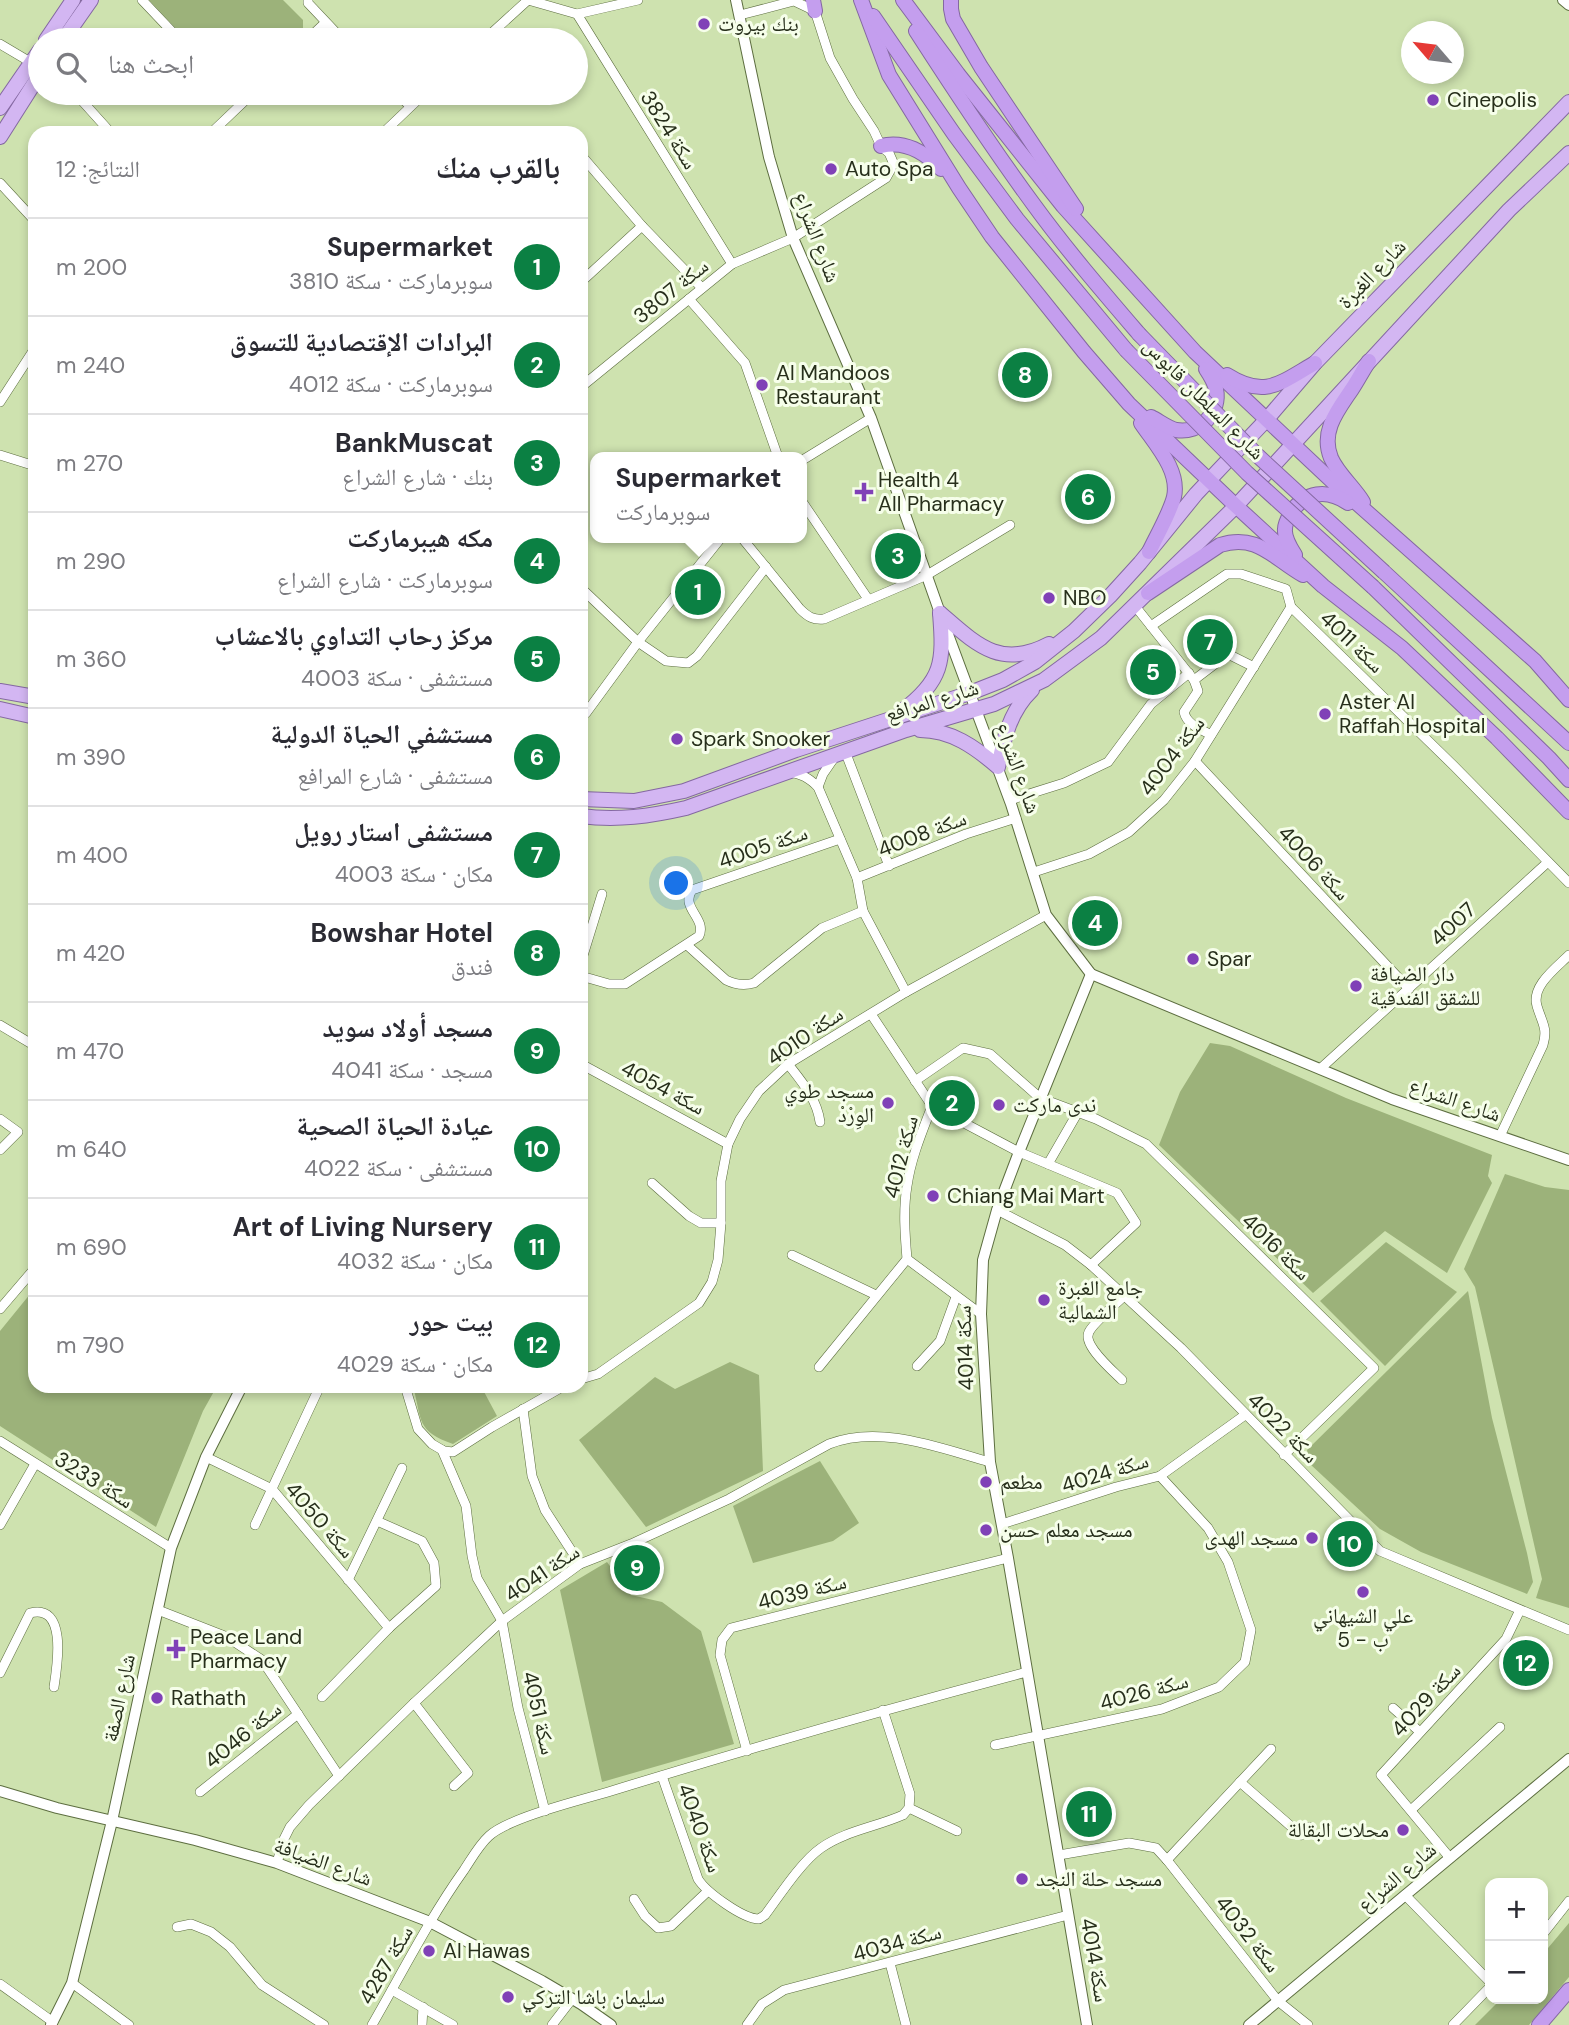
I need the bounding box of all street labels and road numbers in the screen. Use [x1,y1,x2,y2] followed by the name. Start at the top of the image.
[634,85,704,175] street label: سكة 3824
[787,188,847,286] street label: شارع الشراع
[1332,233,1412,315] street label: شارع الغبرة
[628,252,714,330] street label: سكة 3807
[1137,332,1271,466] street label: شارع السلطان قابوس
[1314,605,1390,679] street label: سكة 4011
[882,674,982,728] street label: شارع المرافع
[1133,711,1211,801] street label: سكة 4004
[989,719,1047,817] street label: شارع الشراع
[874,804,970,864] street label: سكة 4008
[715,819,811,875] street label: سكة 4005
[1272,819,1356,907] street label: سكة 4006
[1424,896,1482,952] street label: 4007
[761,1000,849,1072] street label: سكة 4010
[616,1054,710,1122] street label: سكة 4054
[1406,1071,1504,1129] street label: شارع الشراع
[877,1113,925,1201] street label: سكة 4012
[1236,1207,1316,1287] street label: سكة 4016
[950,1305,980,1391] street label: سكة 4014
[1241,1386,1325,1470] street label: سكة 4022
[49,1445,139,1515] street label: سكة 3233
[1058,1446,1152,1500] street label: سكة 4024
[279,1476,361,1564] street label: سكة 4050
[499,1538,585,1608] street label: سكة 4041
[755,1567,849,1617] street label: سكة 4039
[96,1652,142,1744] street label: شارع الصفة
[1385,1657,1467,1743] street label: سكة 4029
[1097,1667,1191,1717] street label: سكة 4026
[516,1668,562,1758] street label: سكة 4051
[199,1695,287,1775] street label: سكة 4046
[671,1780,729,1876] street label: سكة 4040
[270,1831,376,1893] street label: شارع الضيافة
[1352,1836,1442,1918] street label: شارع الشراع
[1209,1890,1287,1978] street label: سكة 4032
[1074,1916,1116,2004] street label: سكة 4014
[850,1918,944,1968] street label: سكة 4034
[352,1921,420,2009] street label: سكة 4287

